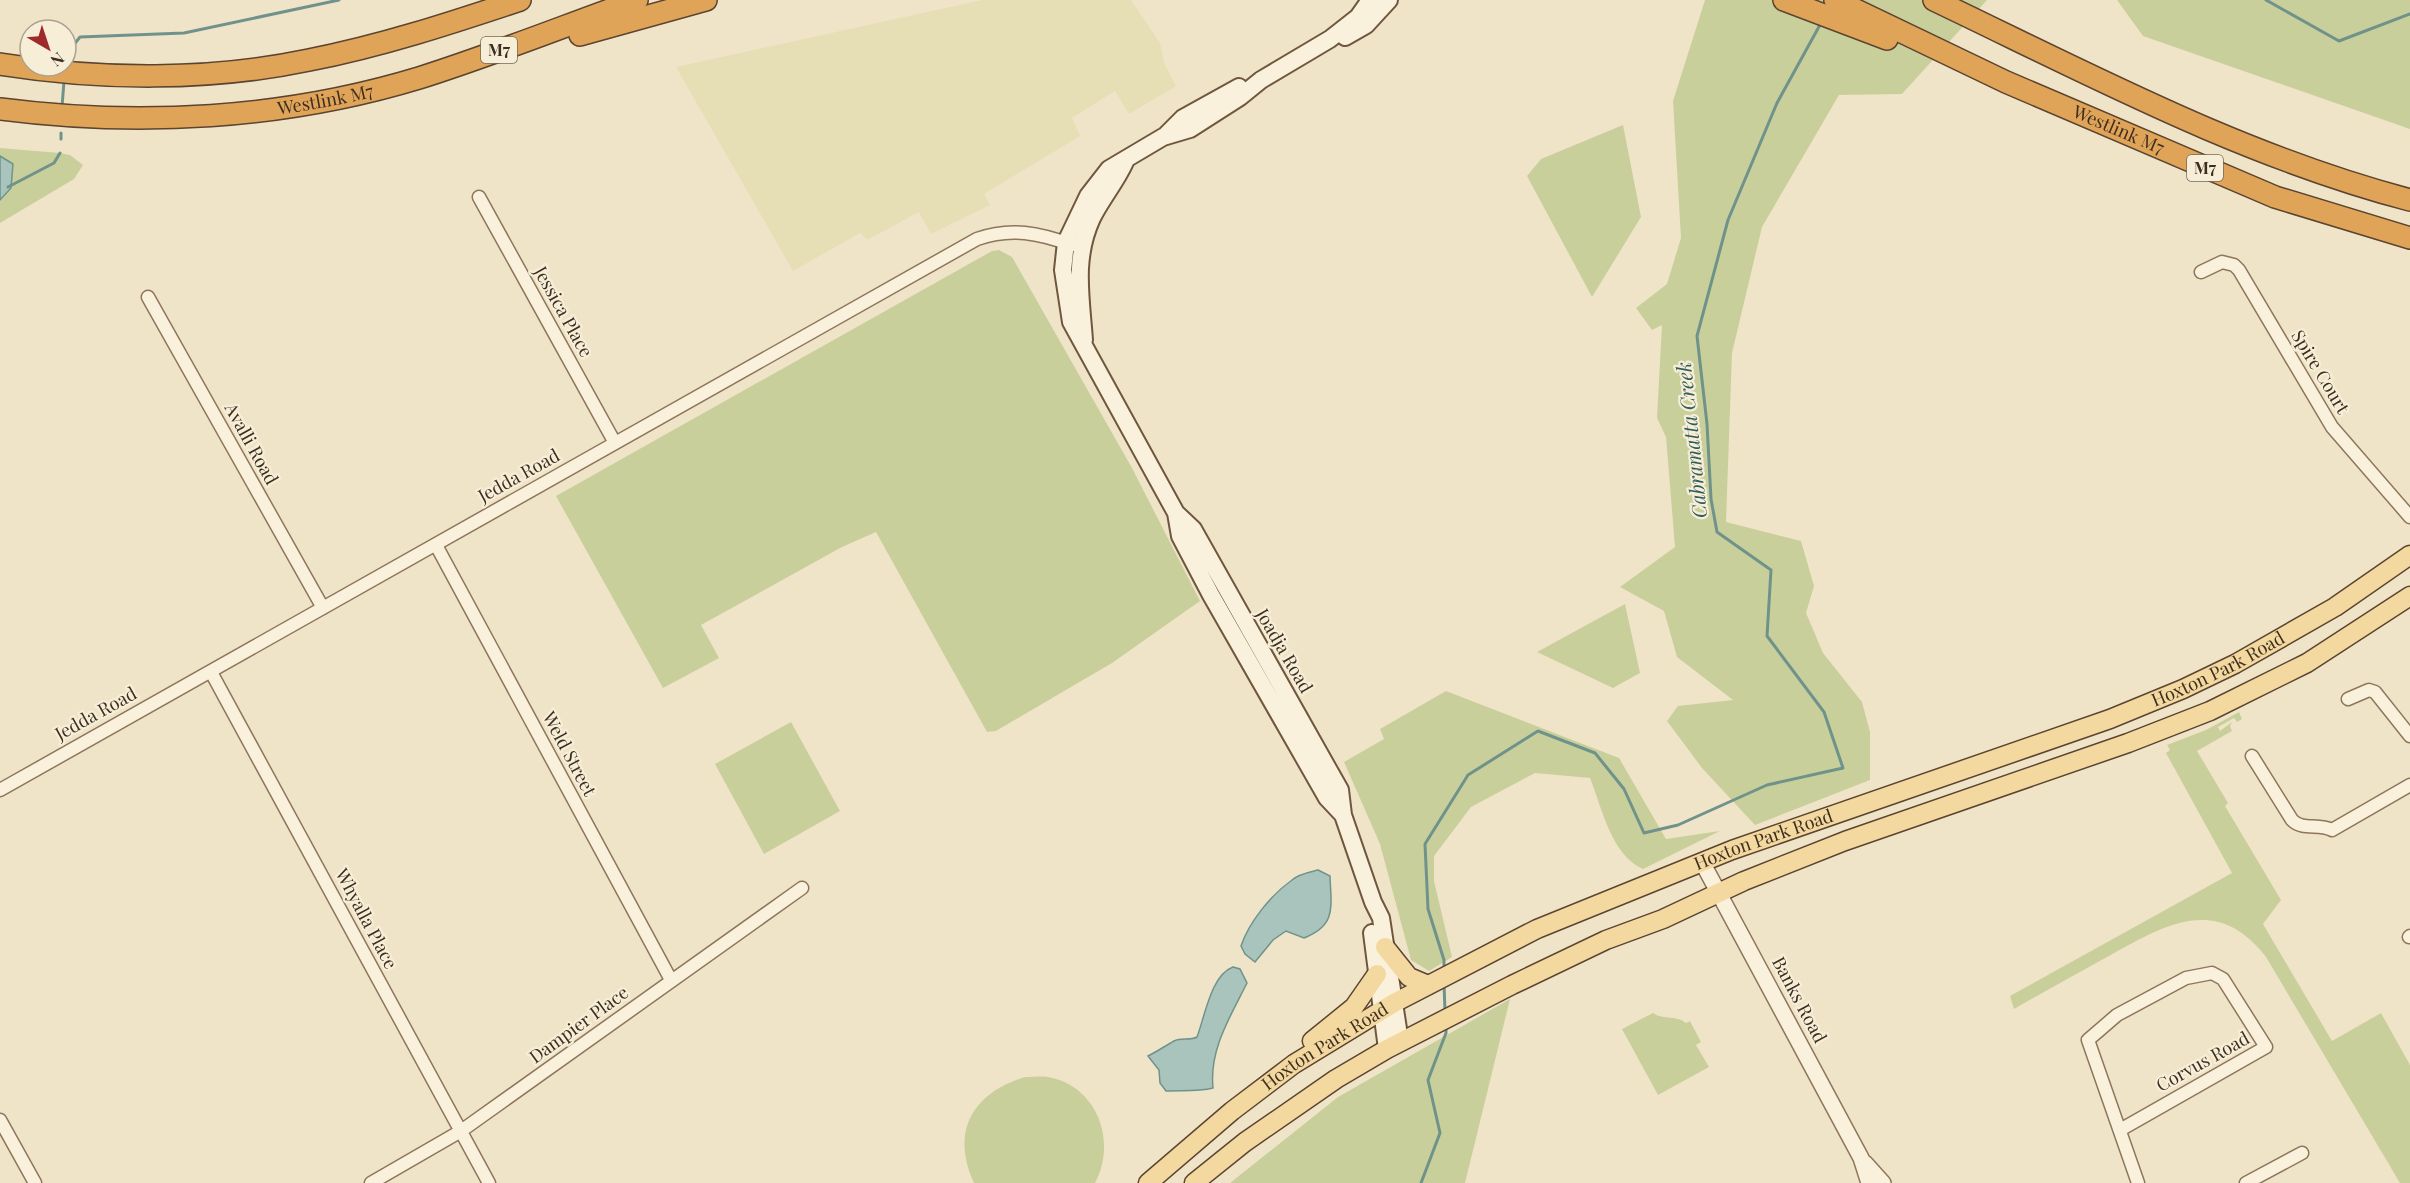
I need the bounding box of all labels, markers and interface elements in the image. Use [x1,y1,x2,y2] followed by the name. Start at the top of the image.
[18,18,78,78] north arrow
[481,37,517,63] road number: M7
[46,48,69,72] text: N
[275,78,376,120] street label: Westlink M7
[2069,99,2169,160] street label: Westlink M7
[2187,155,2223,181] road number: M7
[529,261,599,361] street label: Jessica Place
[2286,325,2356,418] street label: Spire Court
[1669,361,1712,520] water label: Cabramatta Creek
[219,397,284,489] street label: Avalli Road
[473,443,564,508] street label: Jedda Road
[1251,603,1319,698] street label: Joadja Road
[2148,625,2289,712] street label: Hoxton Park Road
[50,681,141,746] street label: Jedda Road
[537,706,602,801] street label: Weld Street
[1690,803,1836,875] street label: Hoxton Park Road
[330,863,403,973] street label: Whyalla Place
[1767,952,1833,1047] street label: Banks Road
[524,980,633,1068] street label: Dampier Place
[1256,996,1393,1095] street label: Hoxton Park Road
[2152,1025,2254,1097] street label: Corvus Road

